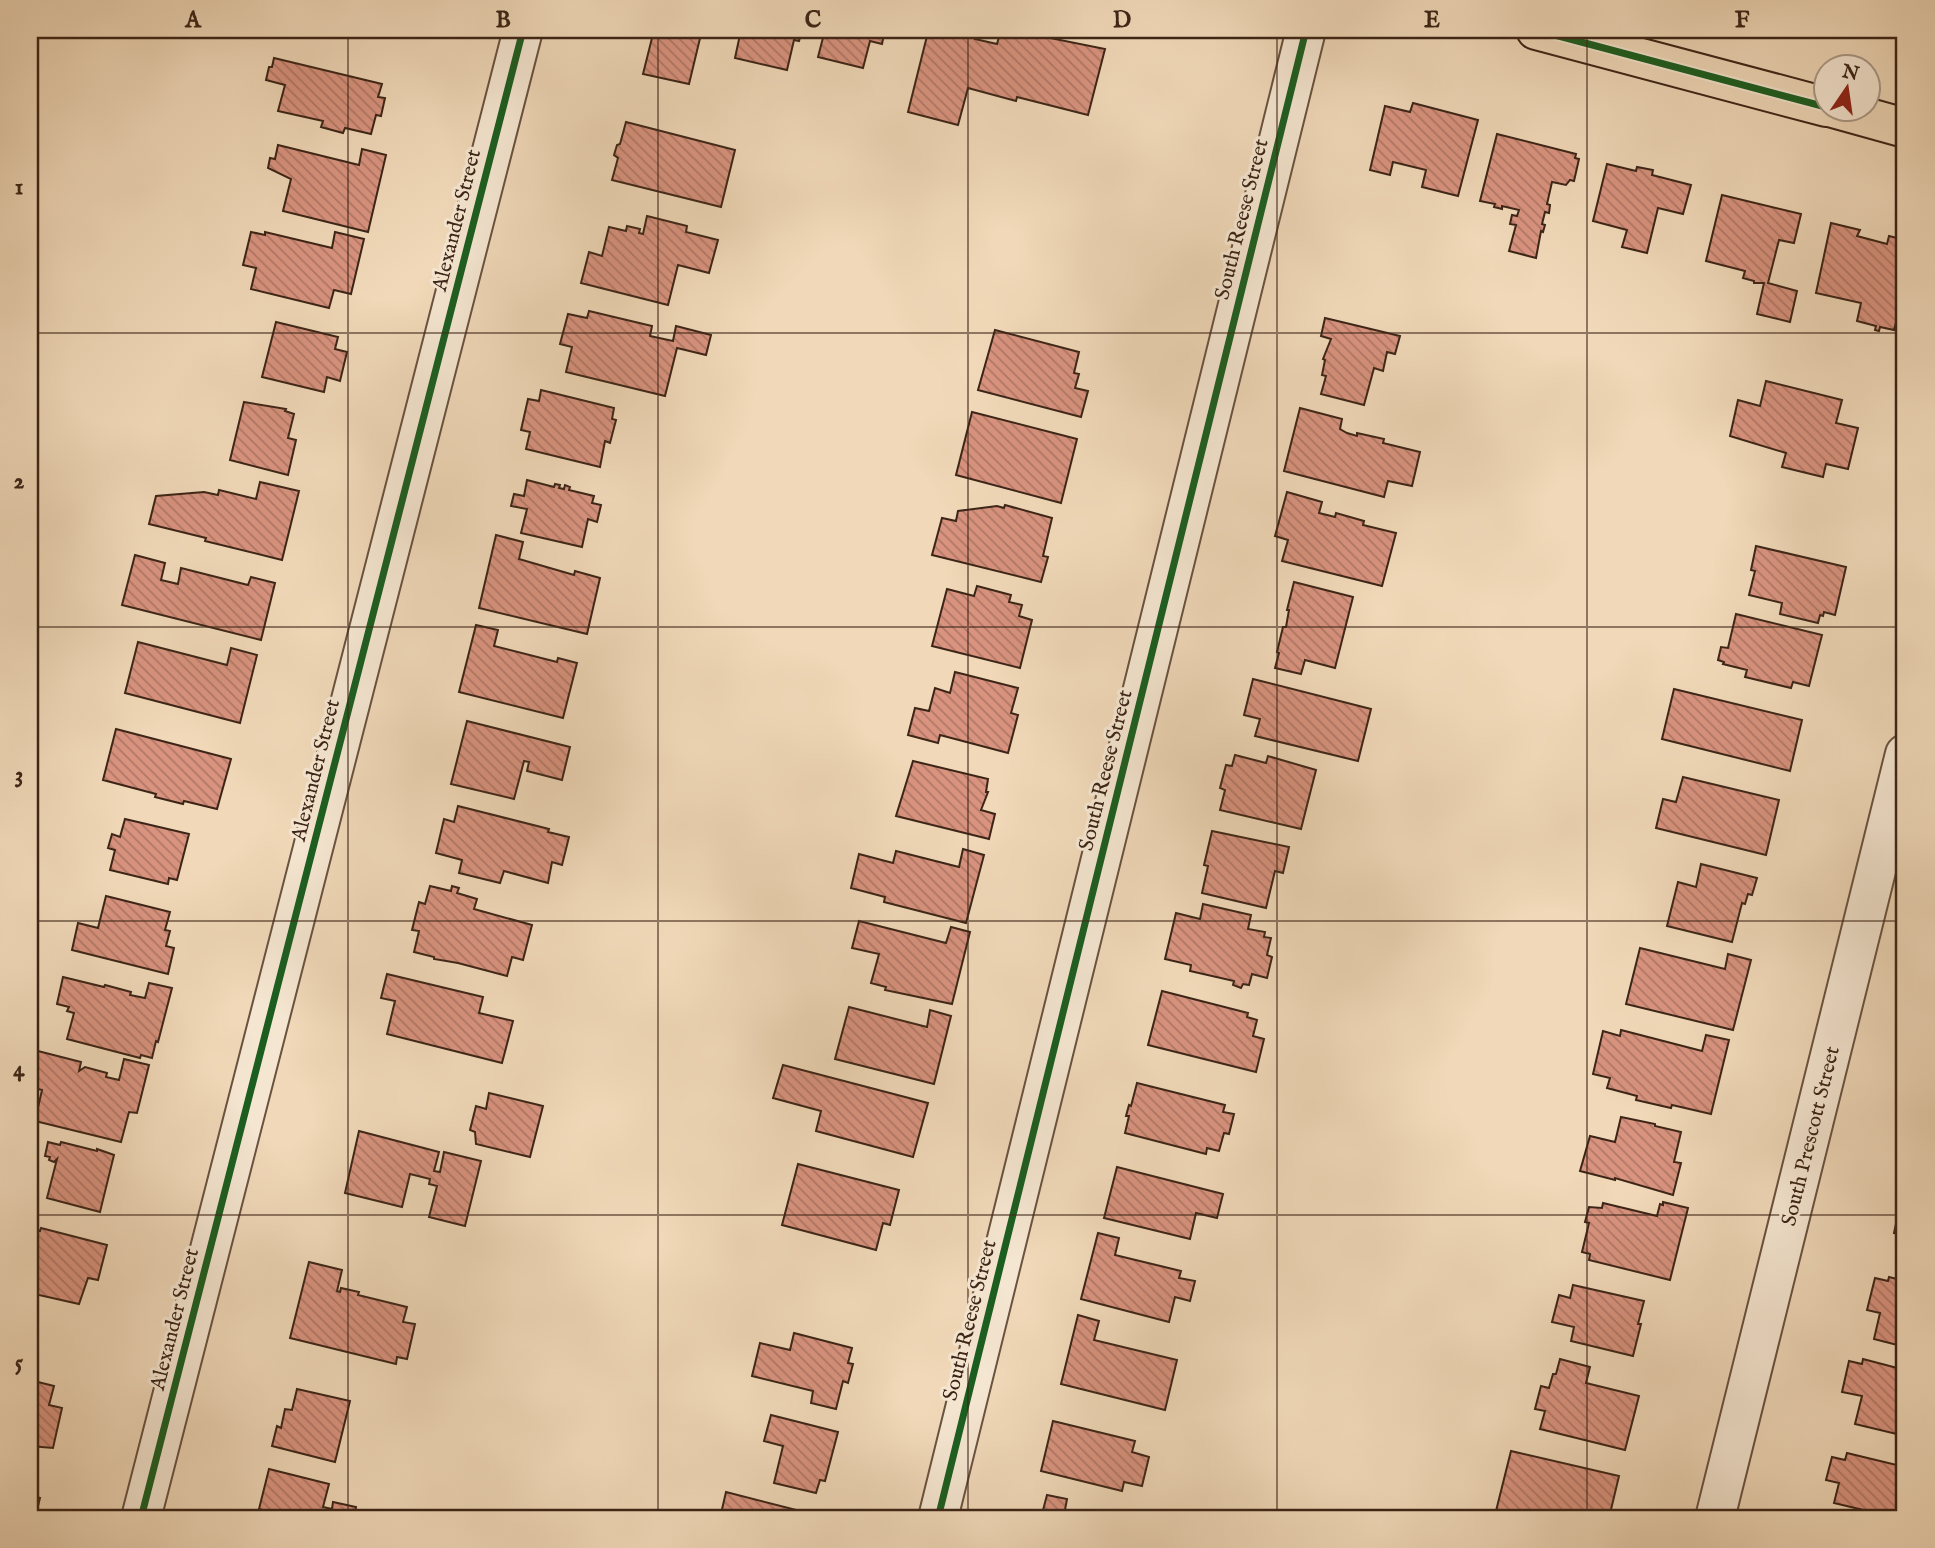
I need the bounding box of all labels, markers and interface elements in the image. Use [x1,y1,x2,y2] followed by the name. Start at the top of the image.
[184,6,202,35] text: A
[495,6,511,35] text: B
[805,6,822,35] text: C
[1113,6,1131,35] text: D
[1424,6,1440,35] text: E
[1735,6,1750,35] text: F
[1812,52,1882,122] north arrow
[1839,60,1862,87] text: N
[1209,136,1275,303] street label: South Reese Street
[427,147,488,295] street label: Alexander Street
[15,173,23,202] text: 1
[14,467,25,496] text: 2
[1073,687,1139,854] street label: South Reese Street
[286,697,347,845] street label: Alexander Street
[15,761,23,790] text: 3
[1776,1044,1847,1229] street label: South Prescott Street
[13,1055,25,1084] text: 4
[937,1237,1003,1404] street label: South Reese Street
[145,1246,206,1394] street label: Alexander Street
[15,1349,24,1378] text: 5

